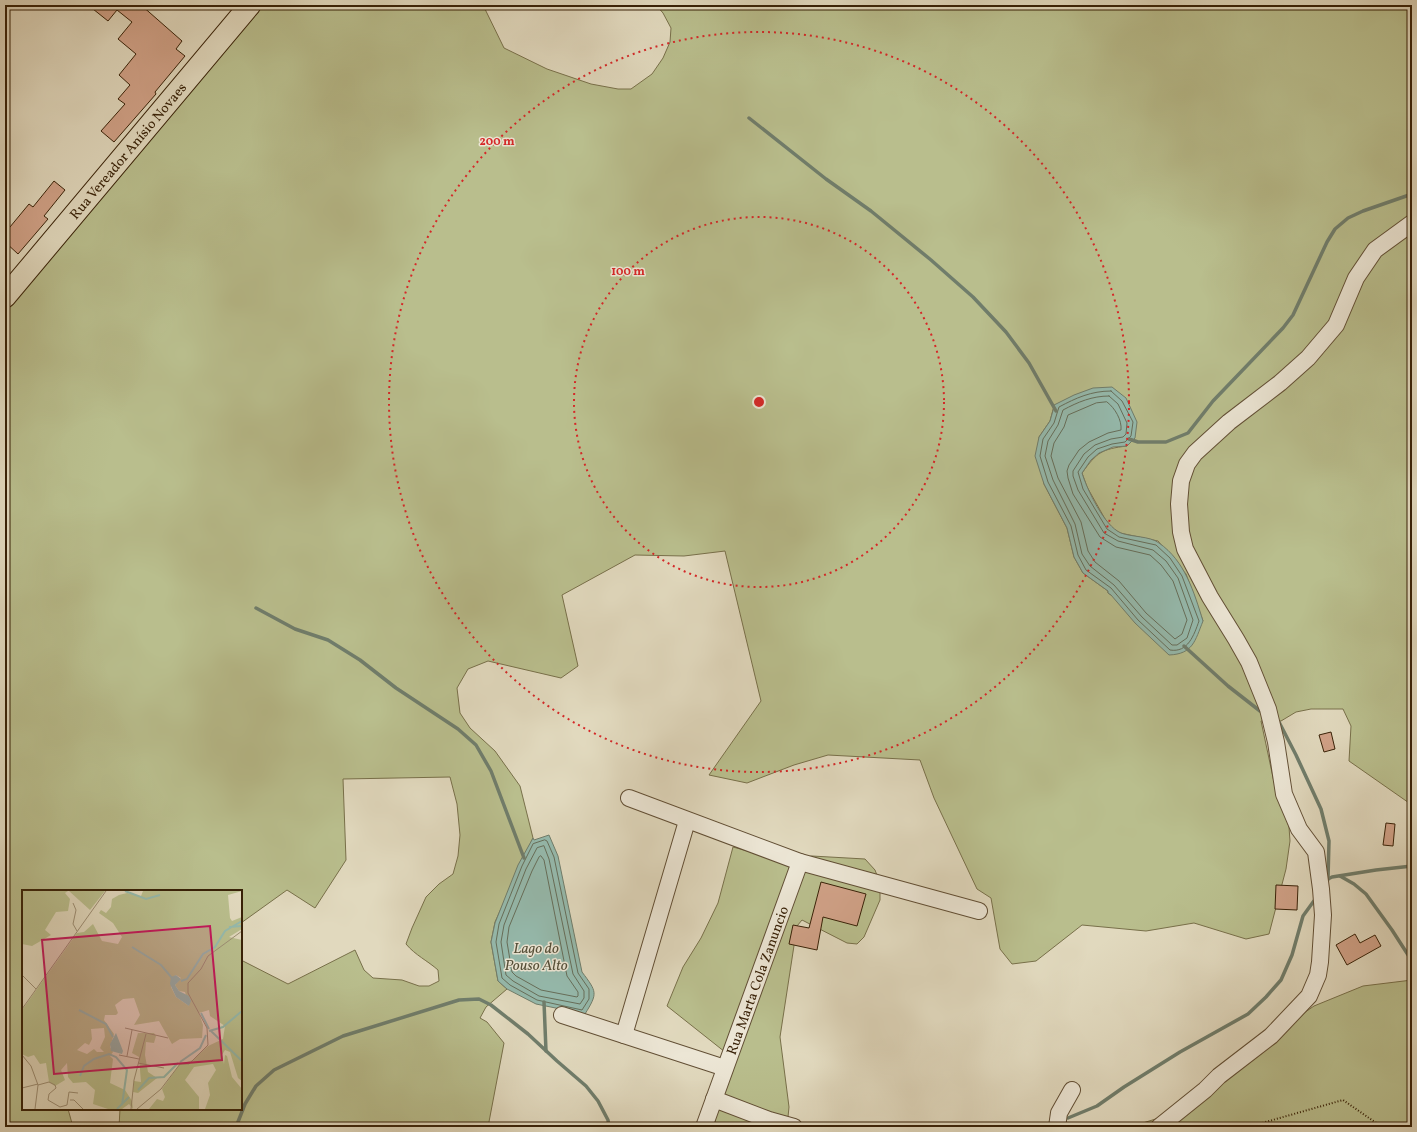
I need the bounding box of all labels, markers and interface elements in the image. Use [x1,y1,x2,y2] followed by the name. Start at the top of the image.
[66,79,192,224] street label: Rua Vereador Anísio Novaes
[479,134,515,150] text: 200 m
[611,264,645,280] text: 100 m
[752,395,766,409] centre of rings
[22,890,242,1110] inset map
[723,904,794,1058] street label: Rua Marta Cola Zanuncio
[504,939,568,977] water label: Lago do Pouso Alto

